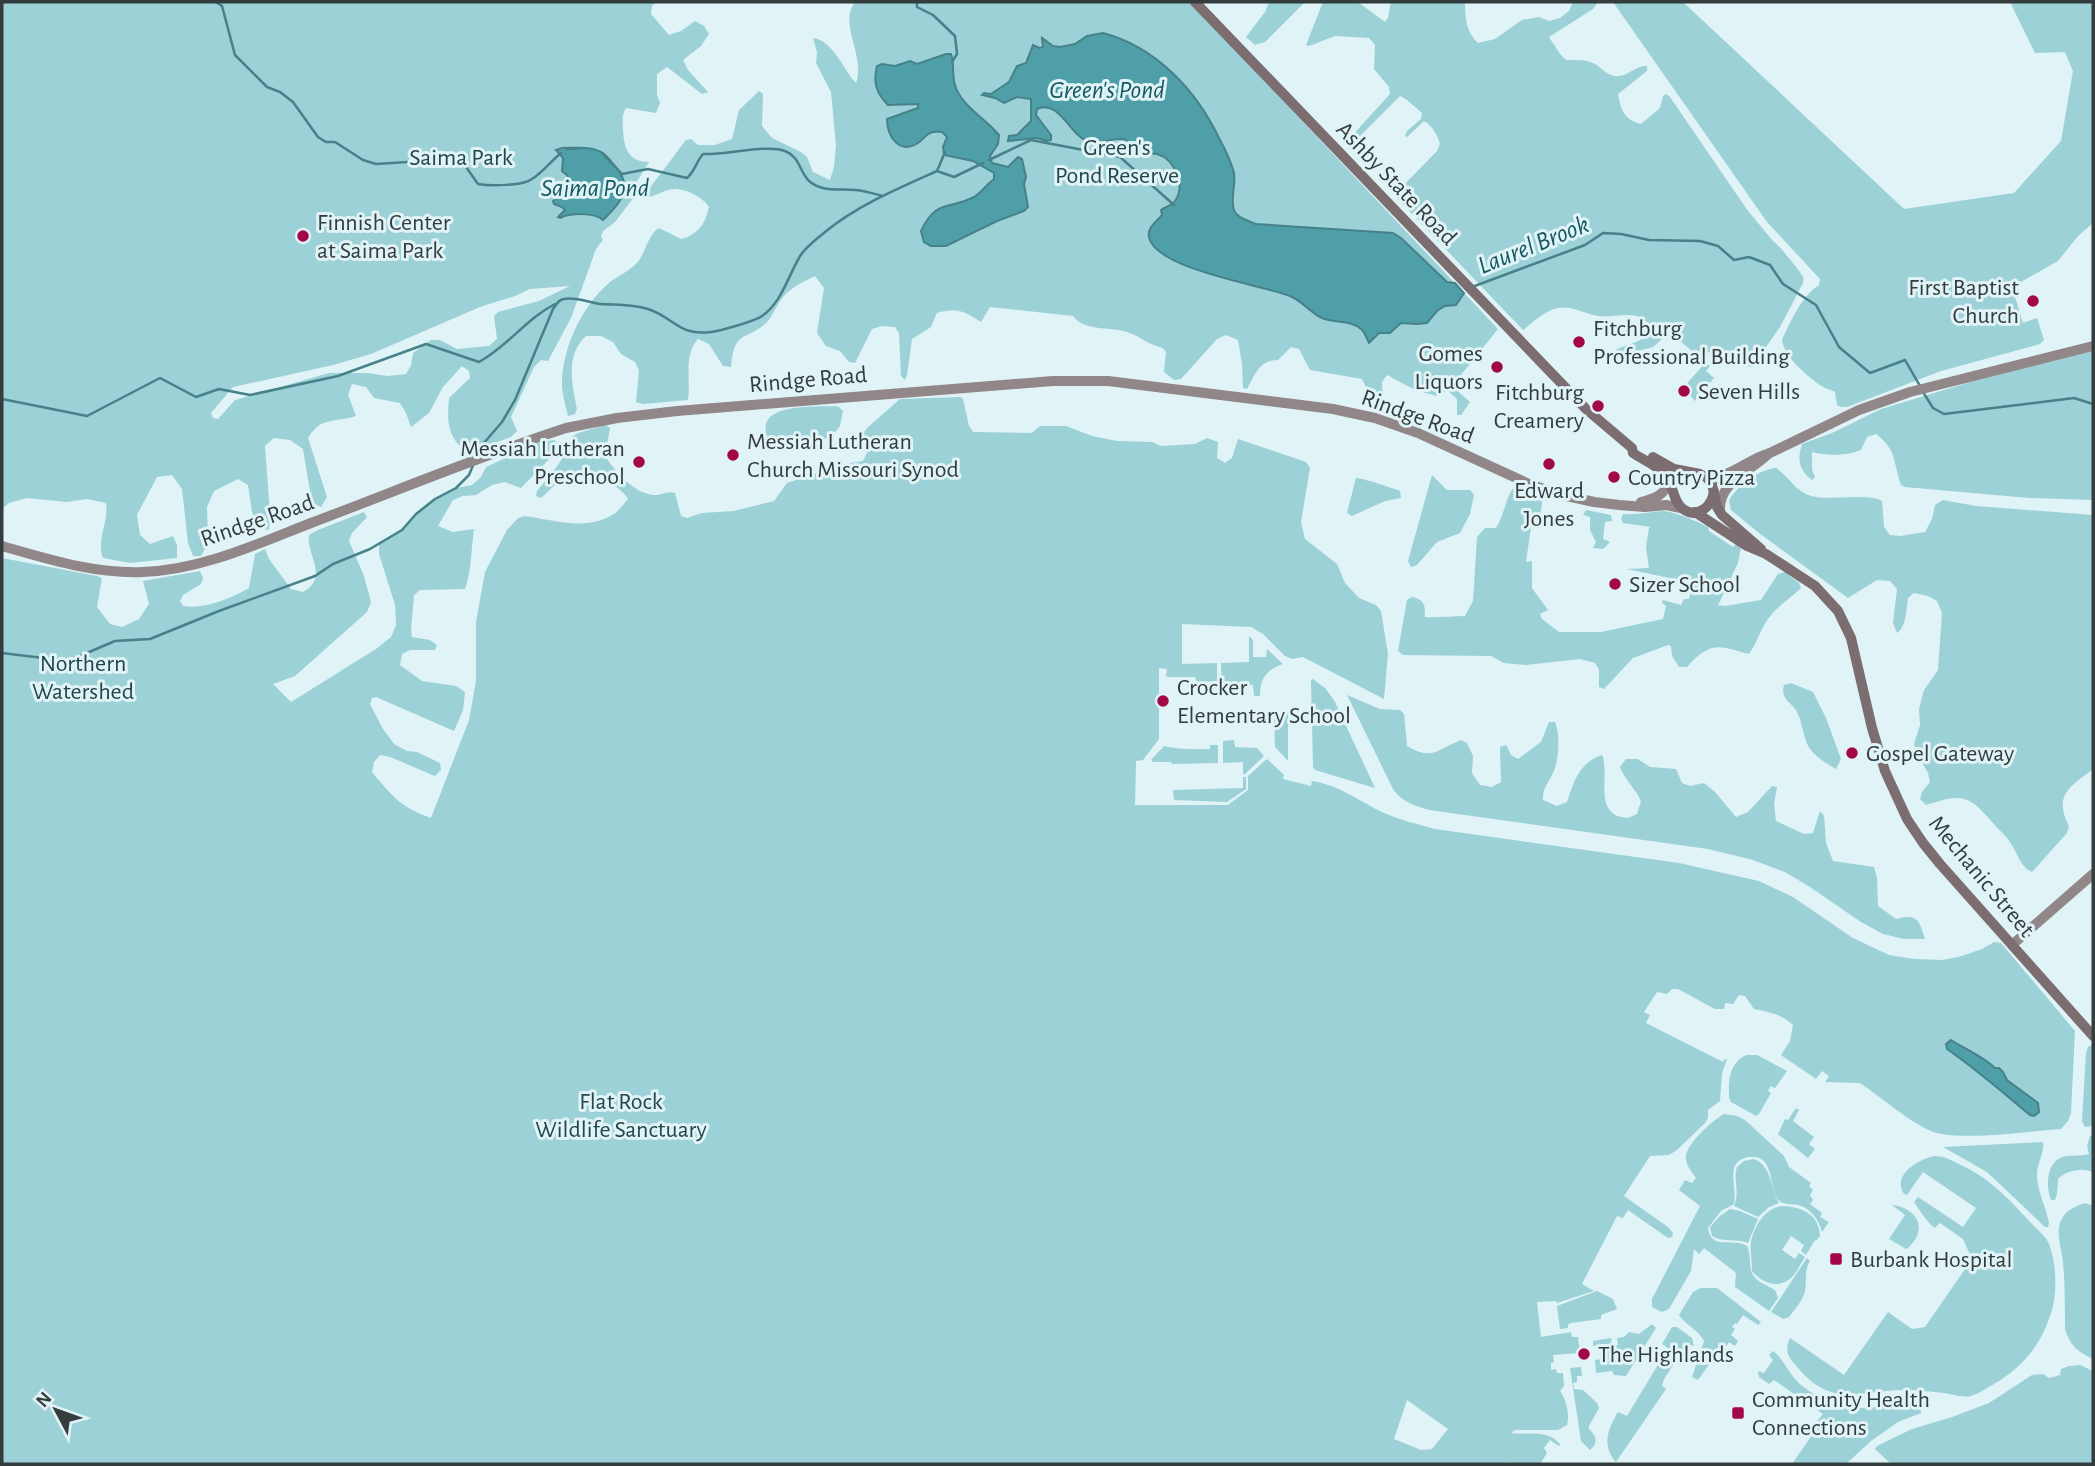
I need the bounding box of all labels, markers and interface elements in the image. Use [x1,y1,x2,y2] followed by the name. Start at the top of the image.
[1049,77,1165,103] water label: Green's Pond
[1332,117,1461,250] street label: Ashby State Road
[1055,136,1179,188] park label: Green's Pond Reserve
[409,146,513,170] park label: Saima Park
[541,175,650,201] water label: Saima Pond
[317,211,451,263] place label: Finnish Center at Saima Park
[1474,211,1592,279] water label: Laurel Brook
[295,228,311,244] marker: Finnish Center at Saima Park
[1908,276,2019,328] place label: First Baptist Church
[2025,293,2041,309] marker: First Baptist Church
[1593,317,1790,369] place label: Fitchburg Professional Building
[1571,334,1587,350] marker: Fitchburg Professional Building
[1415,342,1483,394] place label: Gomes Liquors
[1489,359,1505,375] marker: Gomes Liquors
[748,363,868,397] street label: Rindge Road
[1698,380,1800,404] place label: Seven Hills
[1494,381,1584,433] place label: Fitchburg Creamery
[1676,383,1692,399] marker: Seven Hills
[1358,385,1477,448] street label: Rindge Road
[1590,398,1606,414] marker: Fitchburg Creamery
[747,430,959,482] place label: Messiah Lutheran Church Missouri Synod
[460,437,625,489] place label: Messiah Lutheran Preschool
[725,447,741,463] marker: Messiah Lutheran Church Missouri Synod
[631,454,647,470] marker: Messiah Lutheran Preschool
[1541,456,1557,472] marker: Edward Jones
[1628,466,1755,490] place label: Country Pizza
[1606,469,1622,485] marker: Country Pizza
[1514,479,1584,531] place label: Edward Jones
[197,490,317,552] street label: Rindge Road
[1629,573,1741,597] place label: Sizer School
[1607,576,1623,592] marker: Sizer School
[32,652,134,704] park label: Northern Watershed
[1177,676,1351,728] place label: Crocker Elementary School
[1155,693,1171,709] marker: Crocker Elementary School
[1866,742,2014,766] place label: Gospel Gateway
[1844,745,1860,761] marker: Gospel Gateway
[1924,811,2039,942] street label: Mechanic Street
[535,1090,707,1142] park label: Flat Rock Wildlife Sanctuary
[1850,1248,2012,1272] place label: Burbank Hospital
[1828,1251,1844,1267] marker: Burbank Hospital
[1598,1343,1734,1367] place label: The Highlands
[1576,1346,1592,1362] marker: The Highlands
[21,1375,91,1445] north arrow
[1752,1388,1930,1440] place label: Community Health Connections
[33,1389,56,1411] text: N
[1730,1405,1746,1421] marker: Community Health Connections

